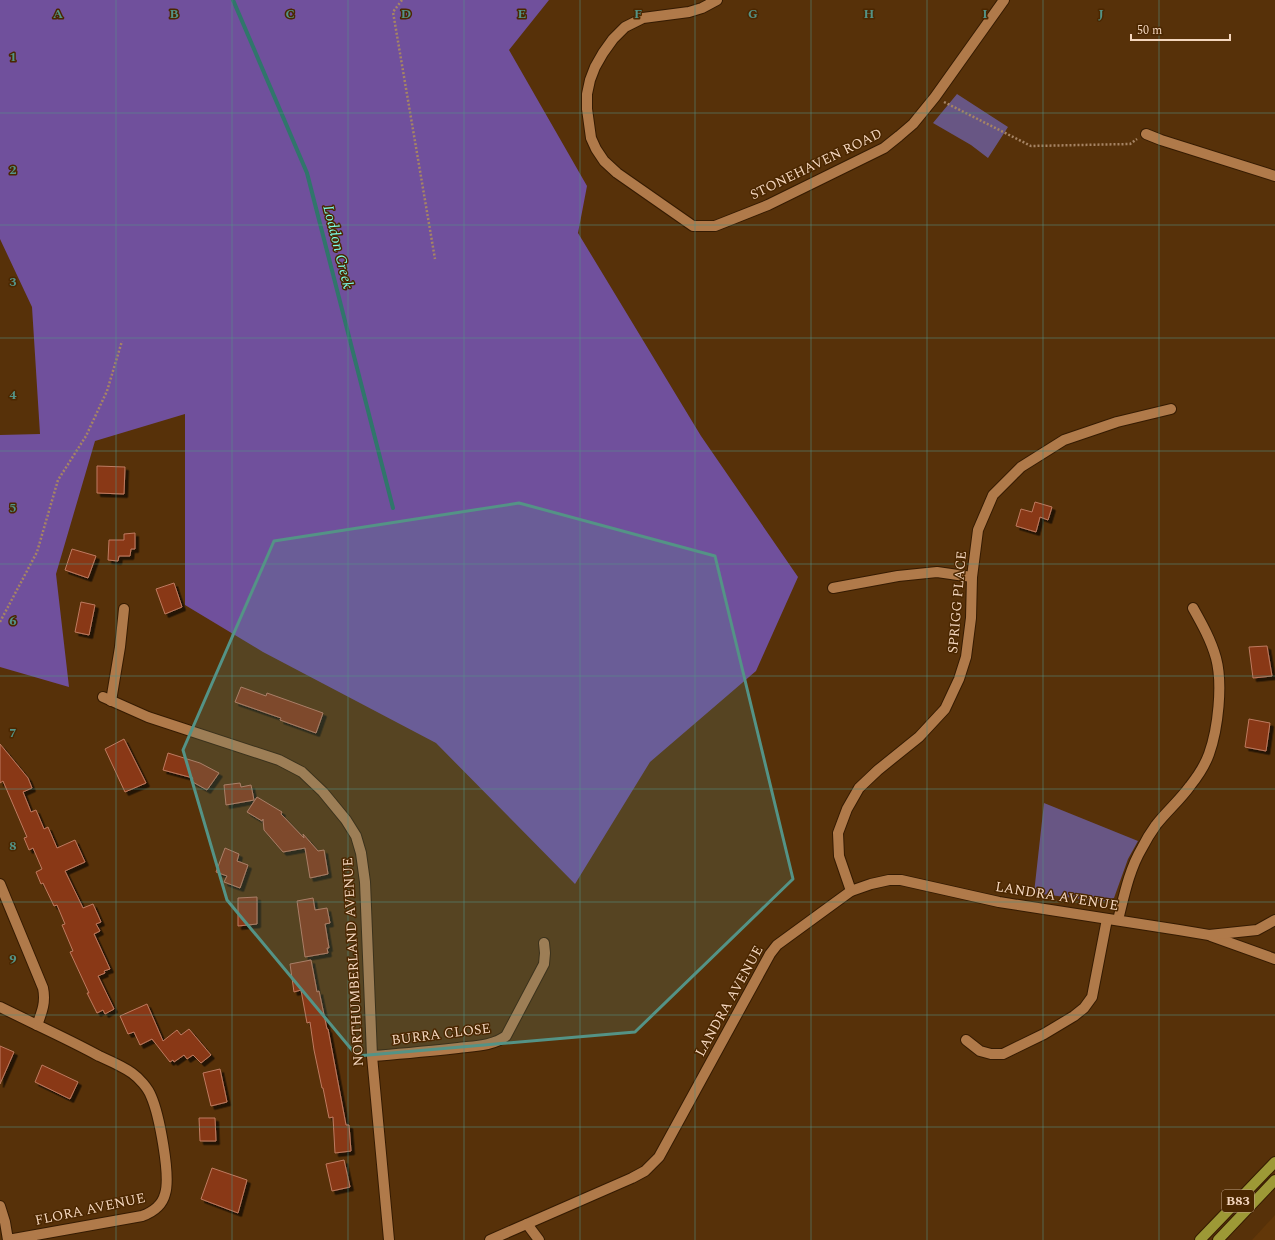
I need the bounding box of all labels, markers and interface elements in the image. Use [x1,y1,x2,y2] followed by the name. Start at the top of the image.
[53,4,63,24] text: A
[169,4,179,24] text: B
[285,4,295,24] text: C
[401,4,411,24] text: D
[518,4,527,24] text: E
[634,4,642,24] text: F
[748,4,758,24] text: G
[864,4,875,24] text: H
[982,4,988,24] text: I
[1098,4,1104,24] text: J
[1131,16,1230,42] scale bar
[1137,21,1162,40] text: 50 m
[9,47,17,67] text: 1
[746,123,886,205] street label: STONEHAVEN ROAD
[9,160,17,180] text: 2
[316,203,360,291] water label: Loddon Creek
[9,272,17,292] text: 3
[9,385,17,405] text: 4
[9,498,17,518] text: 5
[942,550,972,654] street label: SPRIGG PLACE
[9,611,17,631] text: 6
[9,723,17,743] text: 7
[9,836,17,856] text: 8
[337,857,369,1067] street label: NORTHUMBERLAND AVENUE
[994,876,1120,916] street label: LANDRA AVENUE
[690,941,768,1061] street label: LANDRA AVENUE
[9,949,17,969] text: 9
[390,1018,492,1050] street label: BURRA CLOSE
[33,1187,147,1231] street label: FLORA AVENUE
[1222,1190,1254,1212] road number: B83

